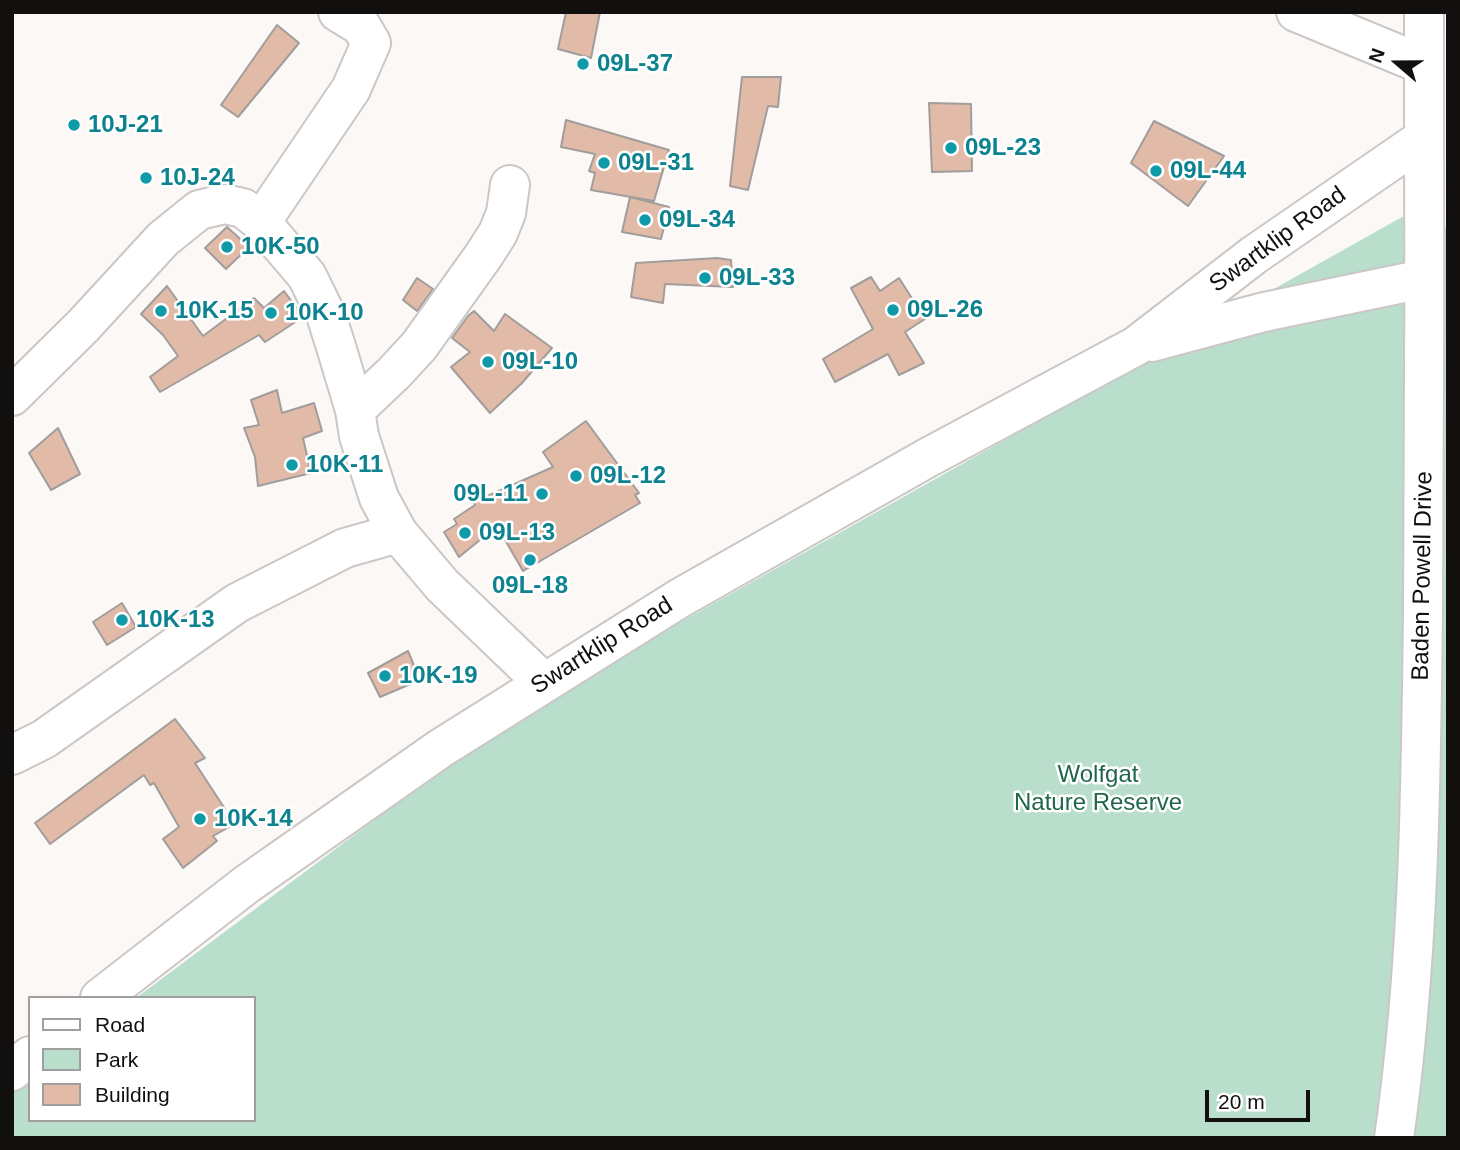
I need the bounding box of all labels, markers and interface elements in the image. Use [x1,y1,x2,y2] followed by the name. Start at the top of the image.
[1362,28,1432,98] north arrow
[1365,46,1389,66] text: N
[597,50,673,78] place label: 09L-37
[575,56,591,72] marker: 09L-37
[88,111,163,139] place label: 10J-21
[66,117,82,133] marker: 10J-21
[965,134,1041,162] place label: 09L-23
[943,140,959,156] marker: 09L-23
[618,149,694,177] place label: 09L-31
[596,155,612,171] marker: 09L-31
[1170,157,1246,185] place label: 09L-44
[1148,163,1164,179] marker: 09L-44
[160,164,235,192] place label: 10J-24
[138,170,154,186] marker: 10J-24
[1204,181,1352,299] street label: Swartklip Road
[659,206,735,234] place label: 09L-34
[637,212,653,228] marker: 09L-34
[241,233,320,261] place label: 10K-50
[219,239,235,255] marker: 10K-50
[719,264,795,292] place label: 09L-33
[697,270,713,286] marker: 09L-33
[907,296,983,324] place label: 09L-26
[175,297,254,325] place label: 10K-15
[285,299,364,327] place label: 10K-10
[885,302,901,318] marker: 09L-26
[153,303,169,319] marker: 10K-15
[263,305,279,321] marker: 10K-10
[502,348,578,376] place label: 09L-10
[480,354,496,370] marker: 09L-10
[306,451,383,479] place label: 10K-11
[284,457,300,473] marker: 10K-11
[590,462,666,490] place label: 09L-12
[568,468,584,484] marker: 09L-12
[1407,471,1439,681] street label: Baden Powell Drive
[453,480,528,508] place label: 09L-11
[534,486,550,502] marker: 09L-11
[479,519,555,547] place label: 09L-13
[457,525,473,541] marker: 09L-13
[522,552,538,568] marker: 09L-18
[492,572,568,600] place label: 09L-18
[526,591,678,701] street label: Swartklip Road
[136,606,215,634] place label: 10K-13
[114,612,130,628] marker: 10K-13
[399,662,478,690] place label: 10K-19
[377,668,393,684] marker: 10K-19
[1014,761,1182,817] park label: Wolfgat Nature Reserve
[214,805,293,833] place label: 10K-14
[192,811,208,827] marker: 10K-14
[28,996,256,1122] legend
[95,1013,145,1036] text: Road
[95,1048,138,1071] text: Park
[1208,1076,1313,1120] scale bar
[95,1083,170,1106] text: Building
[1218,1090,1265,1113] text: 20 m

